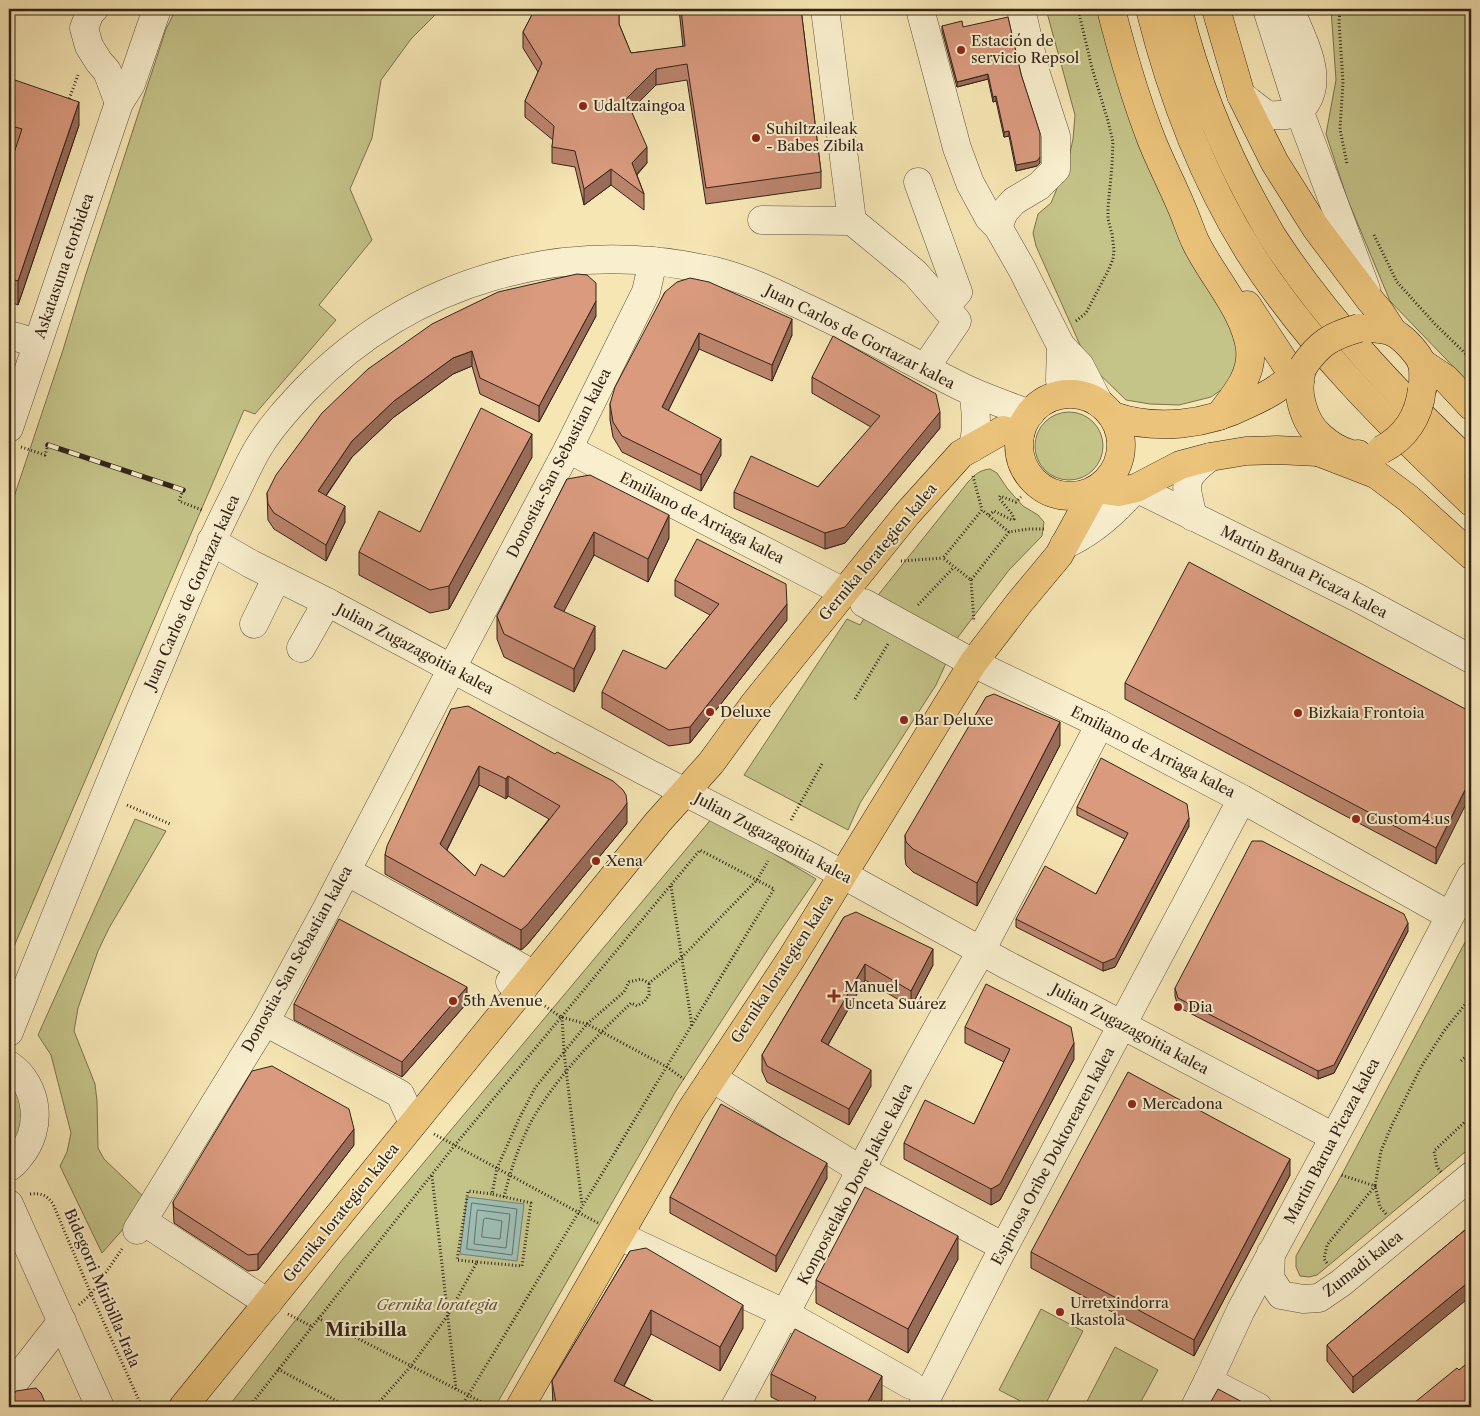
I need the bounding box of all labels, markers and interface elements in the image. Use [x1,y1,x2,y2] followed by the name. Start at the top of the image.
[971,31,1080,67] place label: Estación de servicio Repsol
[955,44,967,56] marker: Estación de servicio Repsol
[593,96,686,115] place label: Udaltzaingoa
[577,100,589,112] marker: Udaltzaingoa
[766,119,864,155] place label: Suhiltzaileak - Babes Zibila
[750,132,762,144] marker: Suhiltzaileak - Babes Zibila
[29,191,97,342] street label: Askatasuna etorbidea
[760,279,958,393] street label: Juan Carlos de Gortazar kalea
[502,365,615,561] street label: Donostia-San Sebastian kalea
[617,468,788,567] street label: Emiliano de Arriaga kalea
[815,479,941,624] street label: Gernika lorategien kalea
[139,492,243,694] street label: Juan Carlos de Gortazar kalea
[1218,521,1391,622] street label: Martin Barua Picaza kalea
[331,598,497,698] street label: Julian Zugazagoitia kalea
[720,702,771,721] place label: Deluxe
[1068,702,1239,801] street label: Emiliano de Arriaga kalea
[1308,703,1425,722] place label: Bizkaia Frontoia
[704,706,716,718] marker: Deluxe
[1292,707,1304,719] marker: Bizkaia Frontoia
[914,710,993,729] place label: Bar Deluxe
[898,714,910,726] marker: Bar Deluxe
[689,787,855,887] street label: Julian Zugazagoitia kalea
[1366,809,1450,828] place label: Custom4.us
[1350,813,1362,825] marker: Custom4.us
[605,851,643,870] place label: Xena
[590,855,602,867] marker: Xena
[237,862,356,1055] street label: Donostia-San Sebastian kalea
[726,891,837,1047] street label: Gernika lorategien kalea
[844,977,947,1013] place label: Manuel Unceta Suárez
[1046,978,1212,1078] street label: Julian Zugazagoitia kalea
[828,990,840,1002] marker: Manuel Unceta Suárez
[463,991,543,1010] place label: 5th Avenue
[447,995,459,1007] marker: 5th Avenue
[1188,997,1213,1016] place label: Dia
[1172,1001,1184,1013] marker: Dia
[987,1043,1118,1268] street label: Espinosa Oribe Doktorearen kalea
[1280,1055,1383,1227] street label: Martin Barua Picaza kalea
[793,1080,916,1288] street label: Konpostelako Done Jakue kalea
[1142,1094,1223,1113] place label: Mercadona
[1126,1098,1138,1110] marker: Mercadona
[279,1139,403,1286] street label: Gernika lorategien kalea
[60,1206,145,1370] street label: Bidegorri Miribilla-Irala
[1319,1227,1406,1301] street label: Zumadi kalea
[1070,1293,1169,1329] place label: Urretxindorra Ikastola
[376,1295,498,1314] park label: Gernika lorategia
[1054,1306,1066,1318] marker: Urretxindorra Ikastola
[325,1319,408,1341] district label: Miribilla

